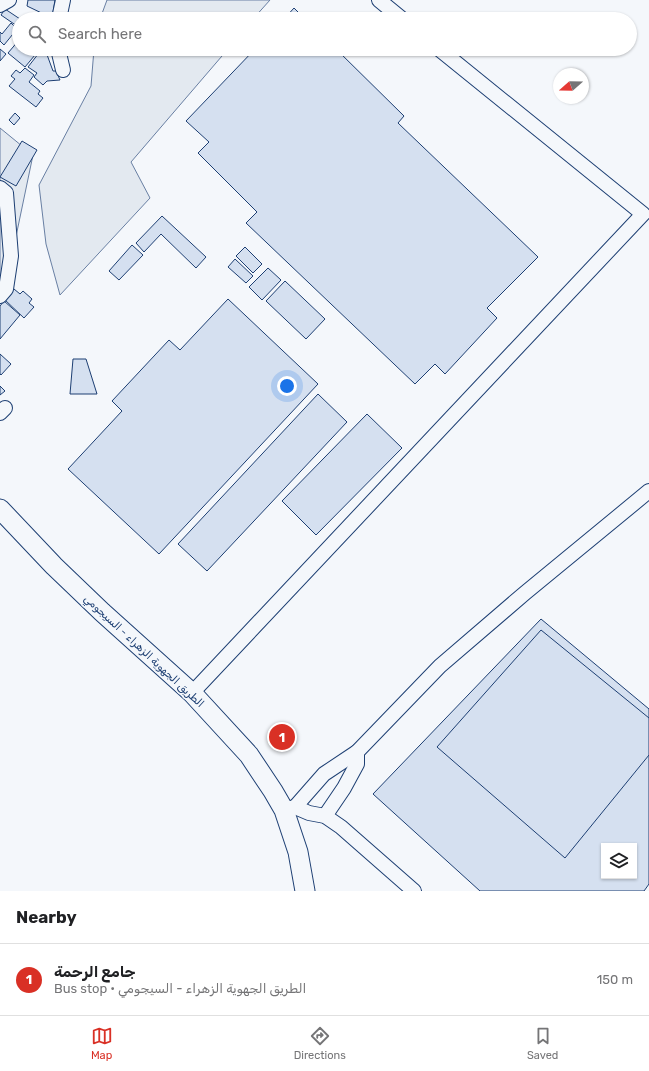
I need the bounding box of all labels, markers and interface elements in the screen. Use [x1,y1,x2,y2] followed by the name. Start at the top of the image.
[12,12,637,56] search box
[26,23,48,45] icon: search
[58,25,142,43] text: Search here
[553,68,589,104] north arrow
[277,376,297,396] your location
[80,592,207,712] street label: الطريق الجهوية الزهراء - السيجومي
[269,722,295,752] pin: 1
[601,843,637,879] map controls
[601,843,637,879] button: layers
[16,907,77,927] text: Nearby
[54,963,136,981] text: جامع الرحمة
[26,972,32,987] text: 1
[597,972,633,987] text: 150 m
[54,981,306,996] text: Bus stop · الطريق الجهوية الزهراء - السيجومي
[91,1025,113,1062] tab: Map
[294,1025,346,1062] tab: Directions
[527,1025,558,1062] tab: Saved

